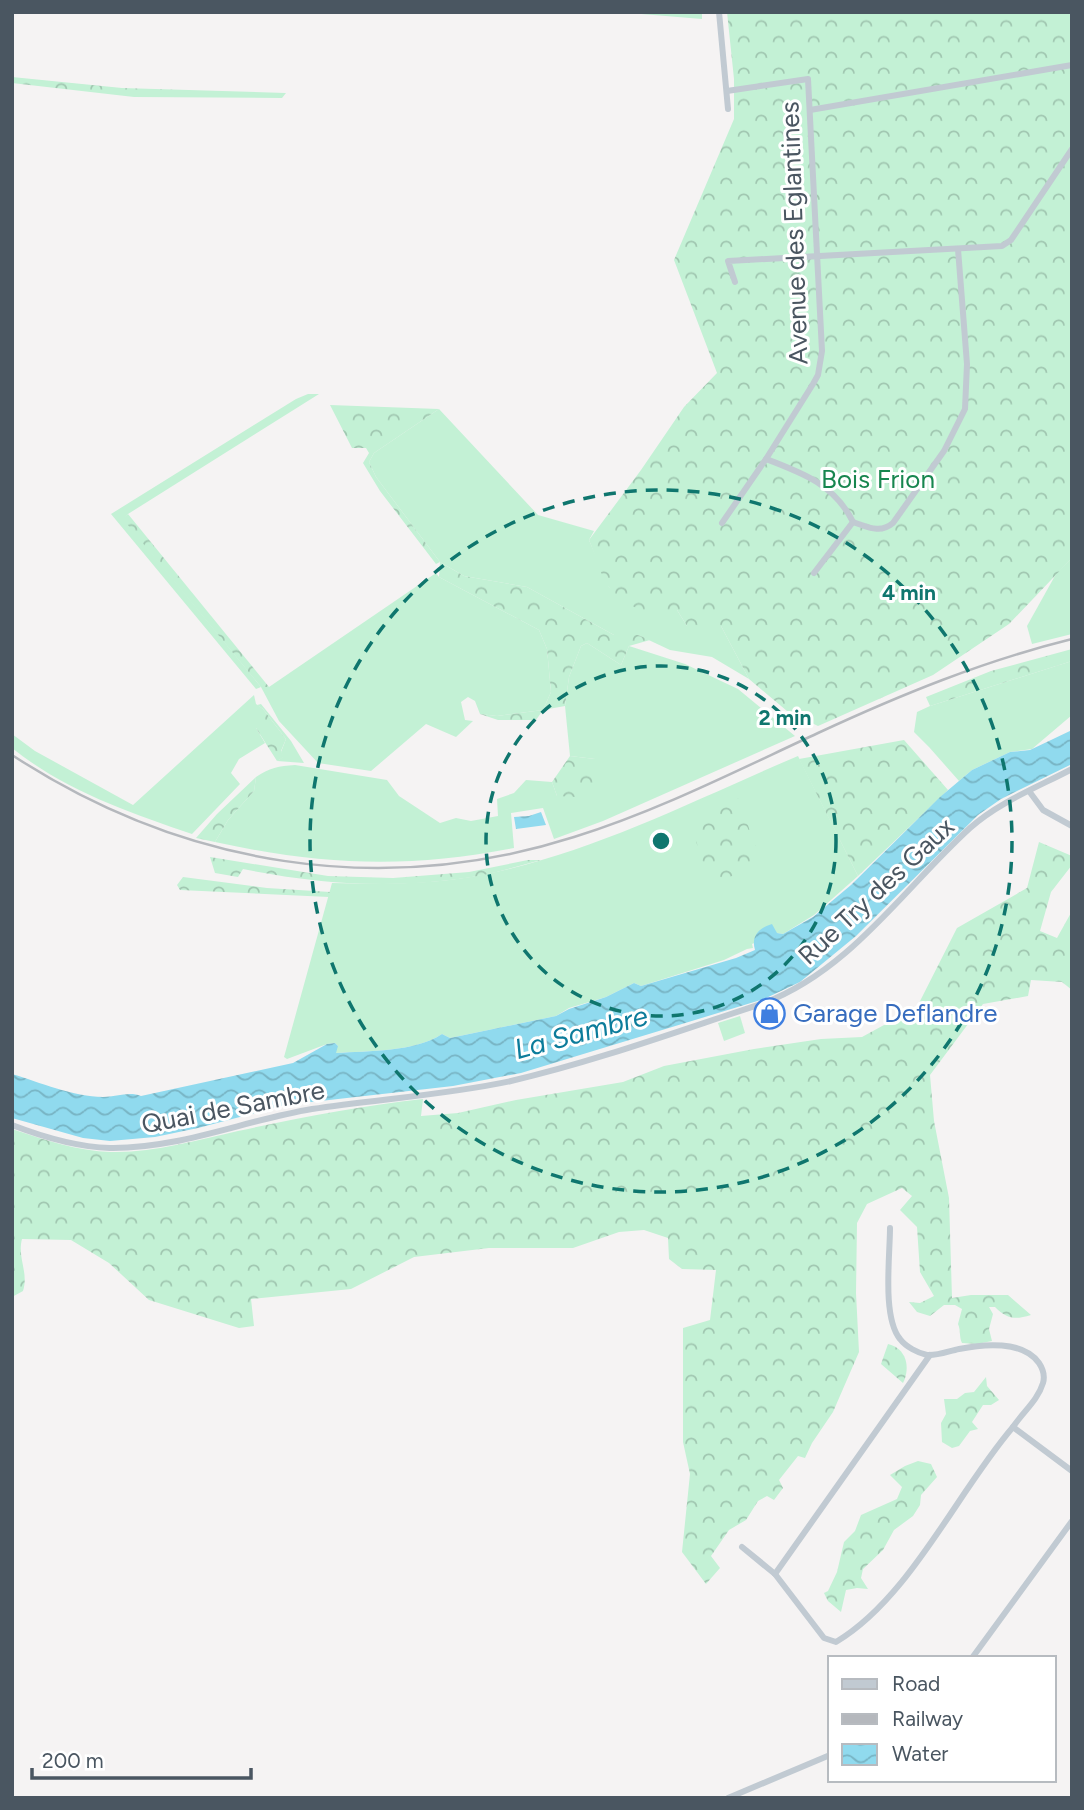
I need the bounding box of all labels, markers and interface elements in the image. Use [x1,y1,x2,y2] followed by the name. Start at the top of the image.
[773,101,815,365] street label: Avenue des Eglantines
[821,463,935,495] park label: Bois Frion
[882,580,936,605] text: 4 min
[759,705,811,730] text: 2 min
[791,810,961,971] street label: Rue Try des Gaux
[649,829,673,853] centre of rings
[753,996,787,1030] shop icon: Garage Deflandre
[793,997,997,1029] place label: Garage Deflandre
[511,998,651,1066] water label: La Sambre
[139,1074,327,1140] street label: Quai de Sambre
[828,1656,1056,1782] legend
[892,1671,940,1696] text: Road
[892,1706,963,1731] text: Railway
[32,1736,250,1780] scale bar
[892,1741,948,1766] text: Water
[42,1748,104,1773] text: 200 m

